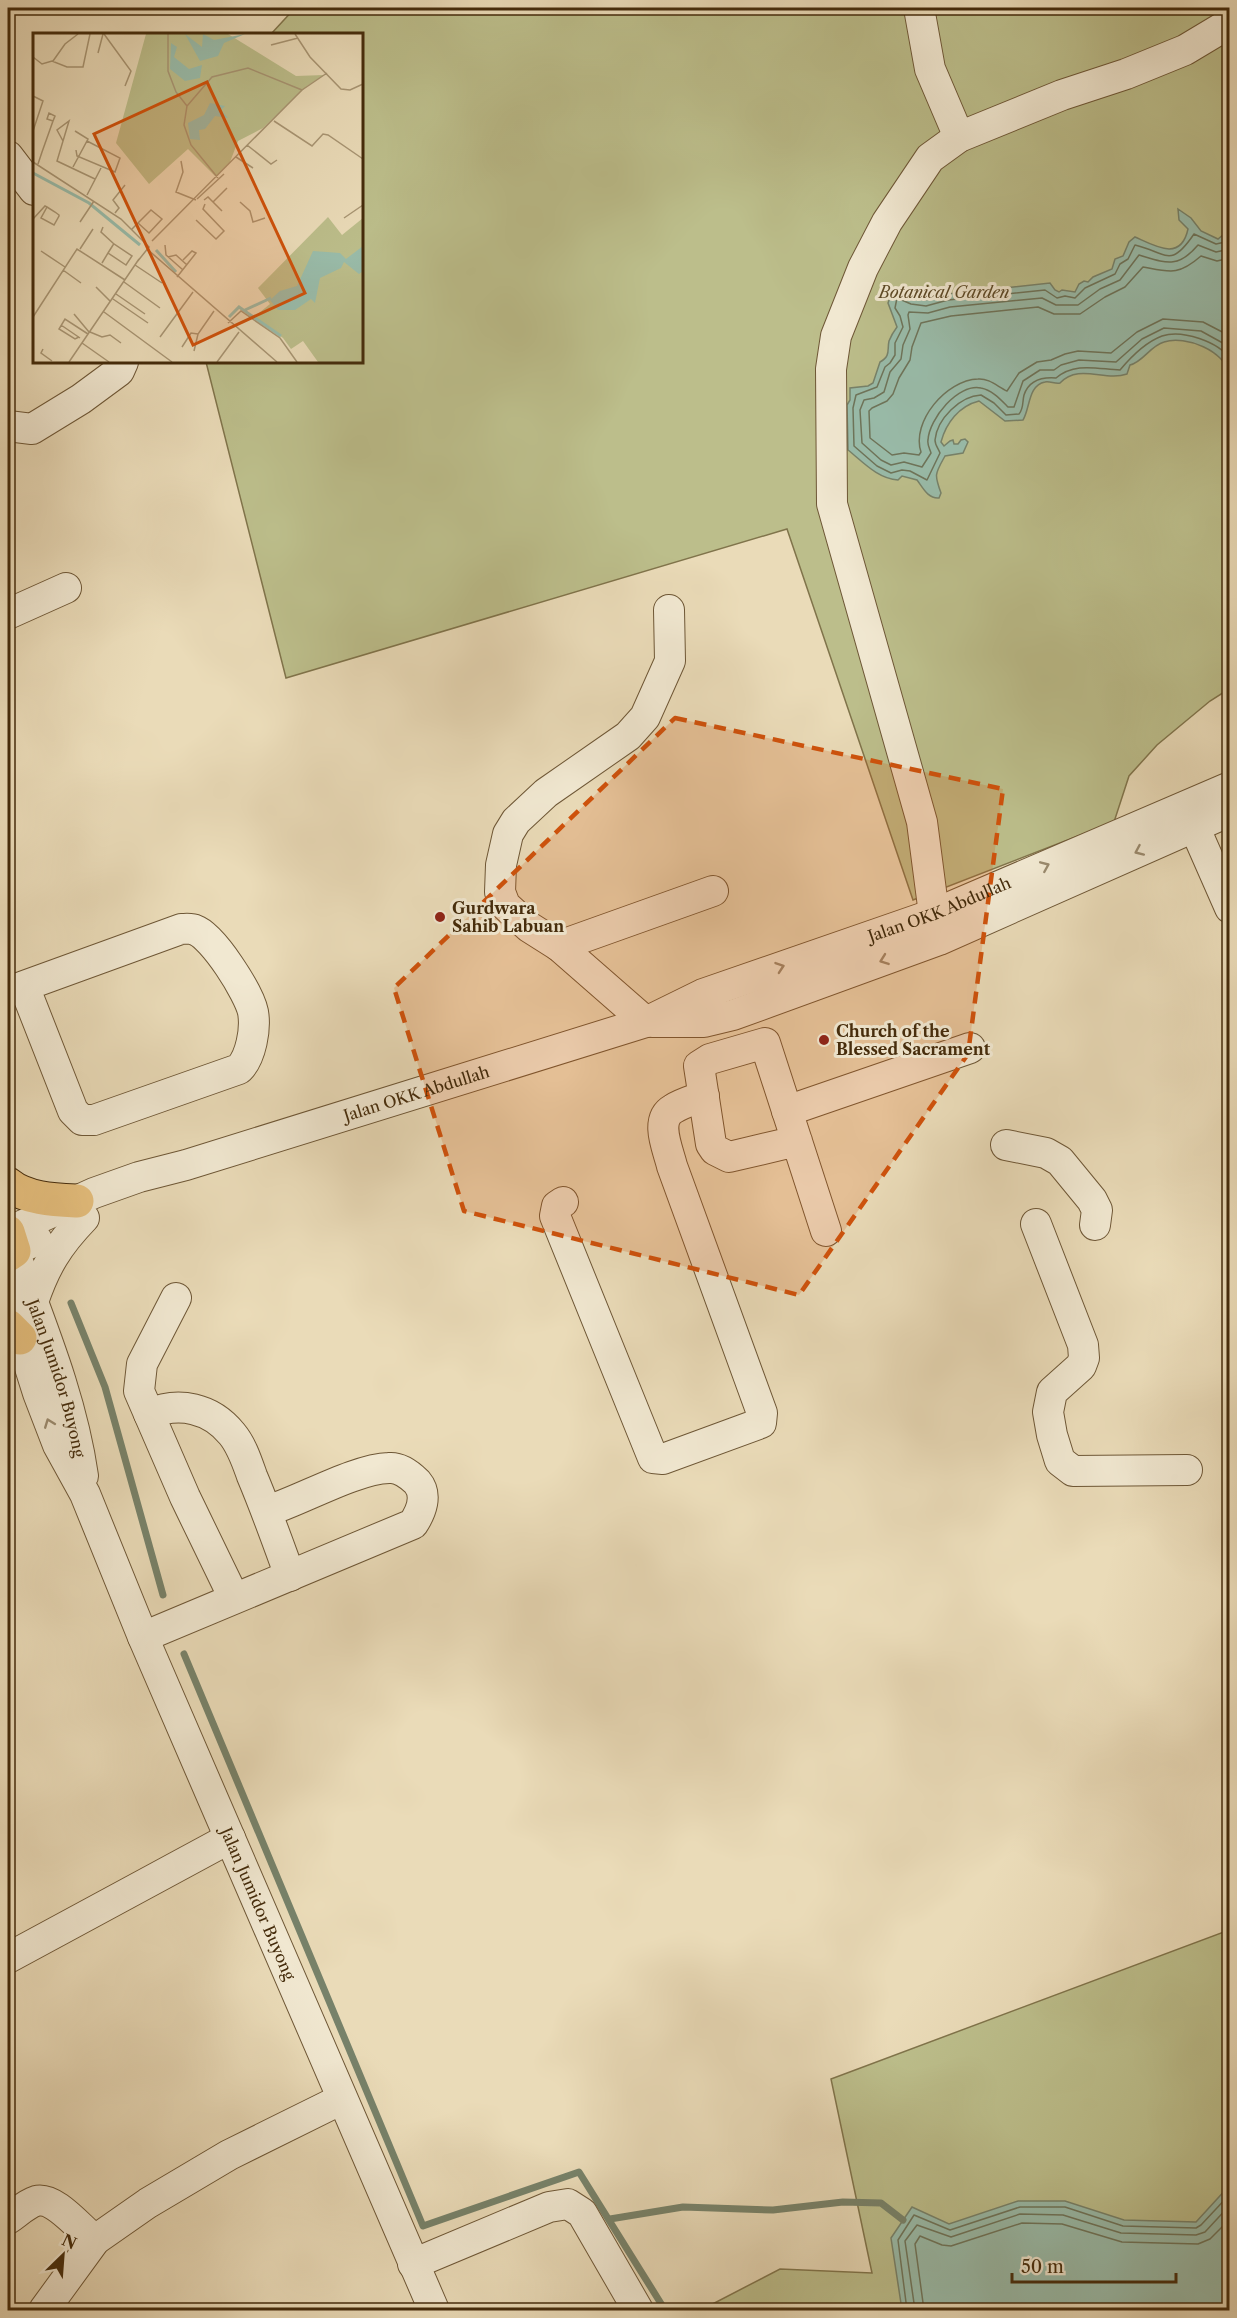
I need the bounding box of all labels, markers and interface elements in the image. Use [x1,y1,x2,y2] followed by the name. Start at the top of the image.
[33,33,363,363] inset map
[877,282,1009,302] park label: Botanical Garden
[1135,843,1146,855] one-way arrow
[1039,861,1050,873] one-way arrow
[862,872,1014,947] street label: Jalan OKK Abdullah
[452,898,564,936] place label: Gurdwara Sahib Labuan
[433,910,447,924] marker: Gurdwara Sahib Labuan
[879,953,890,966] one-way arrow
[774,962,785,975] one-way arrow
[836,1021,991,1059] place label: Church of the Blessed Sacrament
[817,1033,831,1047] marker: Church of the Blessed Sacrament
[338,1061,492,1126] street label: Jalan OKK Abdullah
[22,1294,90,1460] street label: Jalan Jumidor Buyong
[44,1418,57,1429] one-way arrow
[215,1821,300,1984] street label: Jalan Jumidor Buyong
[33,2225,93,2285] north arrow
[59,2229,80,2253] text: N
[1012,2246,1176,2284] scale bar
[1021,2256,1064,2278] text: 50 m

